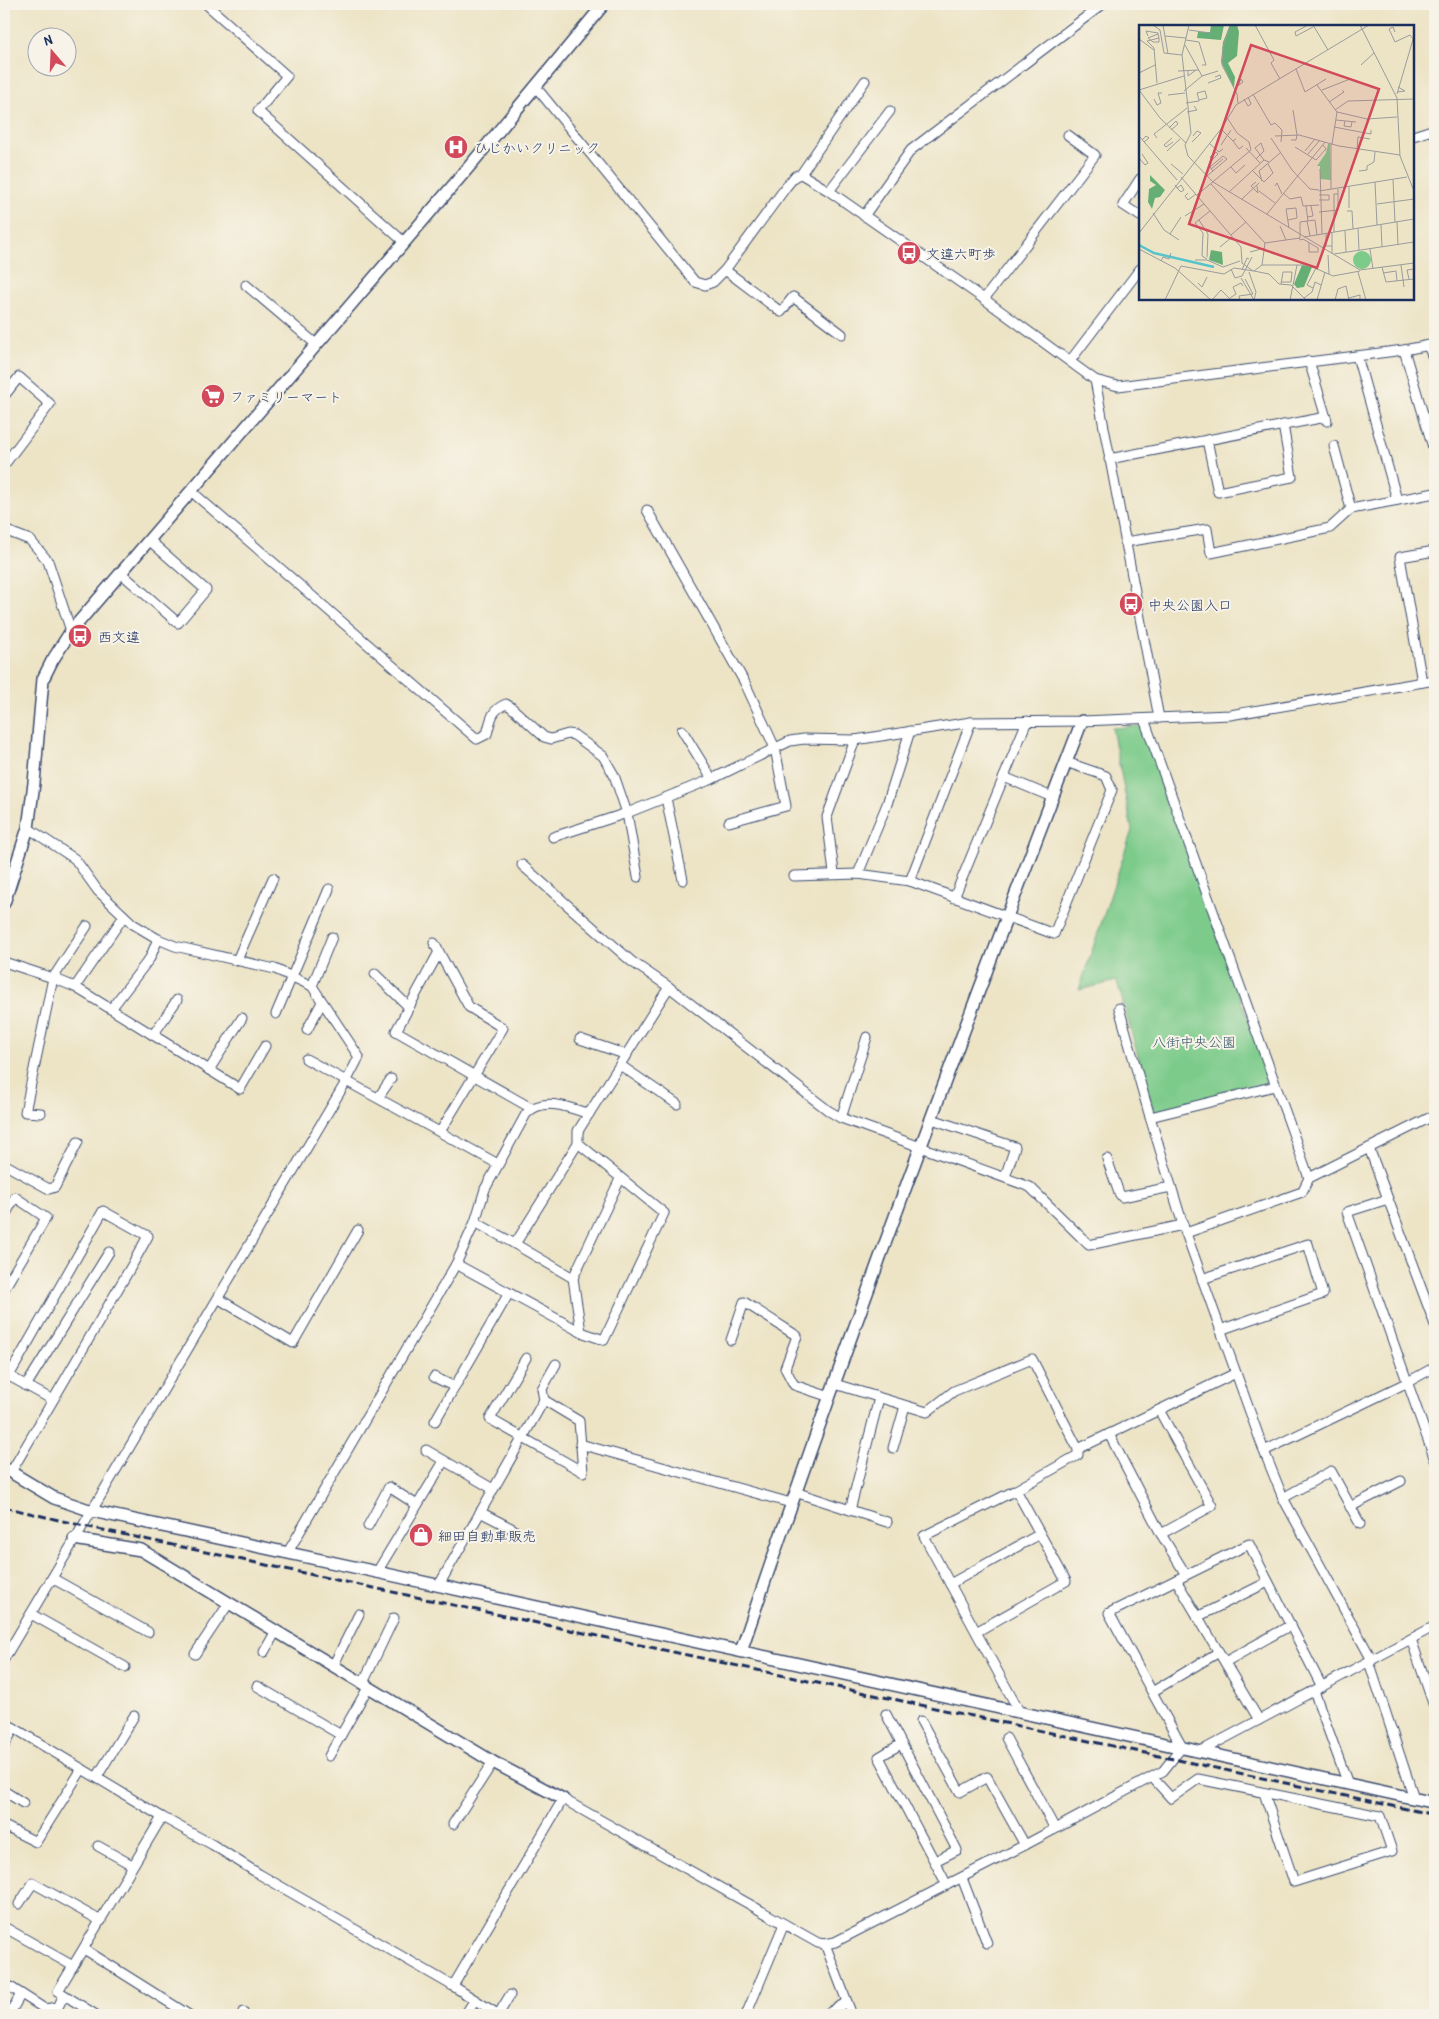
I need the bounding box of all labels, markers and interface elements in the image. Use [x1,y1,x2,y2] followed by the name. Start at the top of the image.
[1139,25,1414,300] inset map
[28,28,78,78] north arrow
[41,29,55,49] text: N
[443,134,469,160] hospital icon: ひじかいクリニック
[474,138,600,157] place label: ひじかいクリニック
[896,240,922,266] bus stop icon: 文違六町歩
[926,244,996,263] place label: 文違六町歩
[200,383,226,409] supermarket icon: ファミリーマート
[230,387,342,406] place label: ファミリーマート
[1118,591,1144,617] bus stop icon: 中央公園入口
[1148,595,1232,614] place label: 中央公園入口
[67,623,93,649] bus stop icon: 西文違
[98,627,140,646] place label: 西文違
[1152,1032,1236,1051] park label: 八街中央公園
[408,1522,434,1548] shop icon: 細田自動車販売
[438,1526,536,1545] place label: 細田自動車販売

